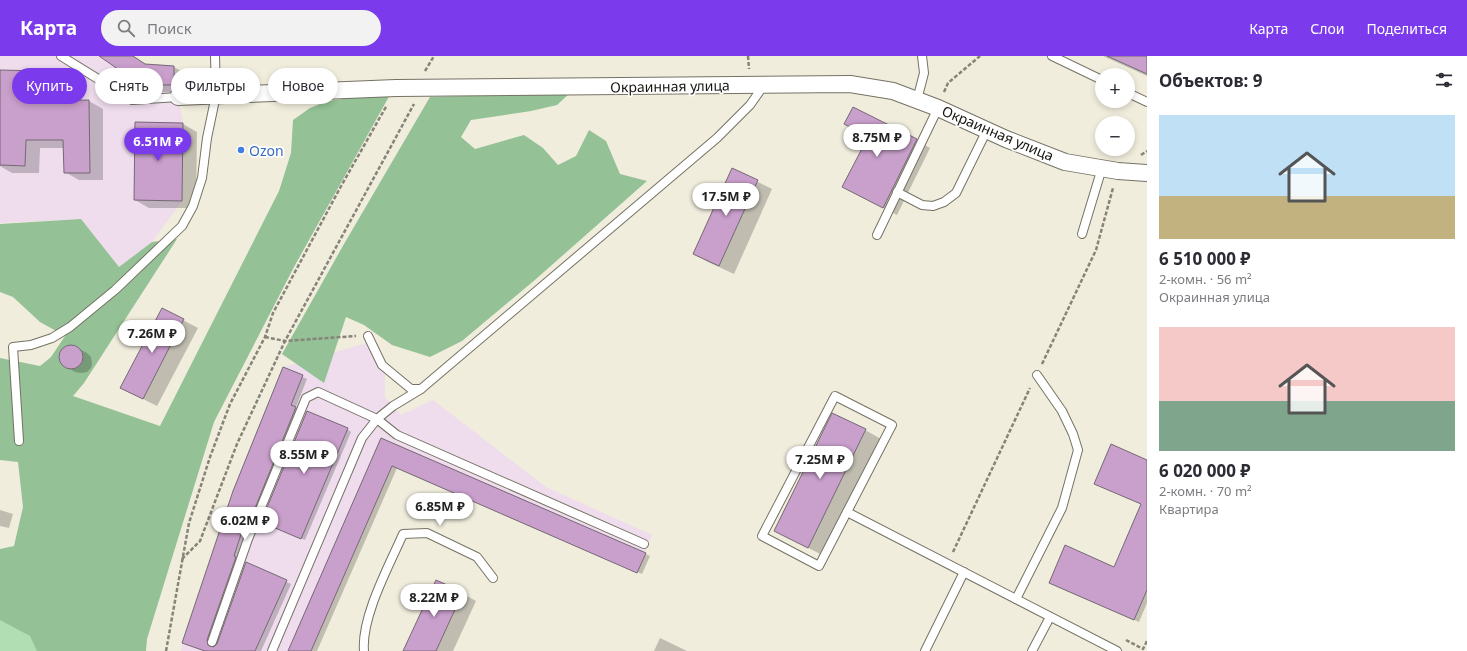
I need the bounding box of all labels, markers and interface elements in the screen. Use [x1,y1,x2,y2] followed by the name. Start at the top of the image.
[101,10,381,46] search box
[20,15,77,41] text: Карта
[115,17,137,39] icon: search
[147,18,192,38] text: Поиск
[1249,19,1288,38] text: Карта
[1310,19,1344,38] text: Слои
[1366,19,1447,38] text: Поделиться
[12,68,87,104] chip: Купить
[95,68,163,104] chip: Снять
[171,68,260,104] chip: Фильтры
[268,68,338,104] chip: Новое
[1095,68,1135,156] map controls
[1095,68,1135,108] button: +
[1159,69,1262,92] text: Объектов: 9
[1433,69,1455,91] icon: filters
[610,75,730,97] street label: Окраинная улица
[939,101,1057,165] street label: Окраинная улица
[1095,116,1135,156] button: −
[840,124,914,158] pin: 8.75M ₽
[121,128,195,162] pin: 6.51M ₽
[852,128,902,146] text: 8.75M ₽
[133,132,183,150] text: 6.51M ₽
[249,141,284,160] place label: Ozon
[1271,141,1343,213] icon: home
[236,145,246,155] marker: Ozon
[689,183,763,217] pin: 17.5M ₽
[701,187,751,205] text: 17.5M ₽
[1159,247,1251,270] text: 6 510 000 ₽
[1159,270,1252,288] text: 2-комн. · 56 m²
[1159,288,1270,306] text: Окраинная улица
[115,320,189,354] pin: 7.26M ₽
[127,324,177,342] text: 7.26M ₽
[1271,353,1343,425] icon: home
[267,441,341,475] pin: 8.55M ₽
[279,445,329,463] text: 8.55M ₽
[783,446,857,480] pin: 7.25M ₽
[795,450,845,468] text: 7.25M ₽
[1159,459,1251,482] text: 6 020 000 ₽
[1159,482,1252,500] text: 2-комн. · 70 m²
[403,493,477,527] pin: 6.85M ₽
[415,497,465,515] text: 6.85M ₽
[1159,500,1219,518] text: Квартира
[208,507,282,541] pin: 6.02M ₽
[220,511,270,529] text: 6.02M ₽
[397,584,471,618] pin: 8.22M ₽
[409,588,459,606] text: 8.22M ₽

